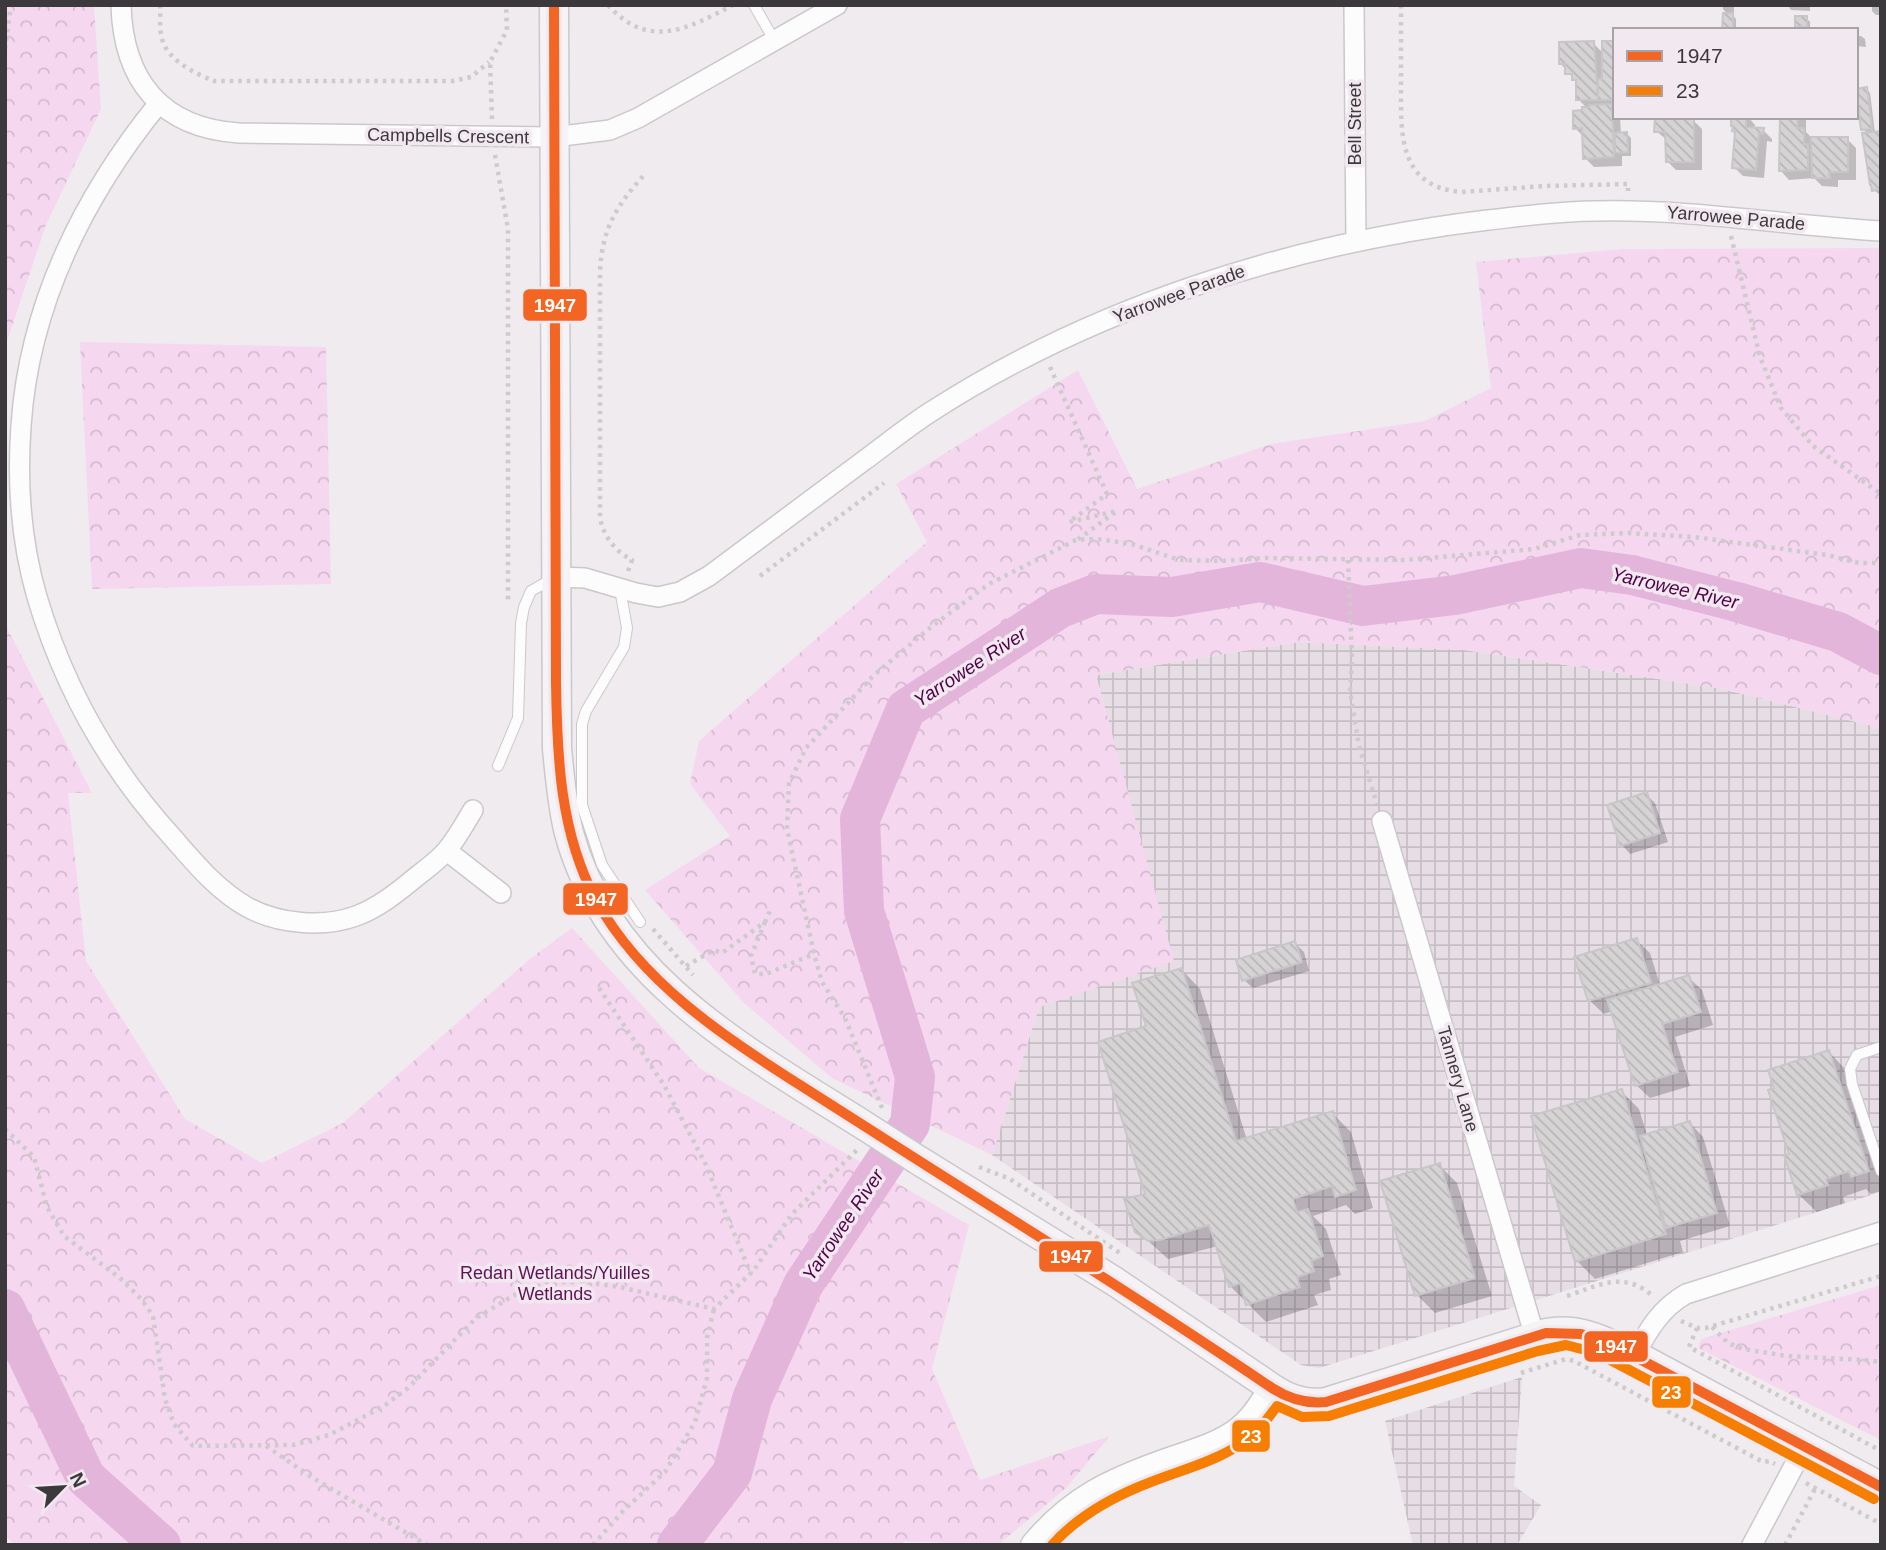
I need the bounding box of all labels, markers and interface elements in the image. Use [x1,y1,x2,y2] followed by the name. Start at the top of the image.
[1613,28,1858,119] legend
[1676,44,1723,67] text: 1947
[1676,79,1699,102] text: 23
[1345,82,1365,166] street label: Bell Street
[367,125,529,147] street label: Campbells Crescent
[1666,202,1806,234] street label: Yarrowee Parade
[1110,261,1248,327] street label: Yarrowee Parade
[522,288,588,322] line badge: 1947
[534,295,576,316] text: 1947
[1610,563,1741,613] water label: Yarrowee River
[910,623,1031,711] water label: Yarrowee River
[562,882,629,916] line badge: 1947
[575,889,617,910] text: 1947
[1433,1024,1483,1134] street label: Tannery Lane
[798,1165,888,1285] water label: Yarrowee River
[1038,1240,1104,1273] line badge: 1947
[1050,1246,1092,1267] text: 1947
[460,1263,650,1304] park label: Redan Wetlands/Yuilles Wetlands
[1583,1330,1649,1363] line badge: 1947
[1595,1336,1637,1357] text: 1947
[1651,1375,1692,1409] line badge: 23
[1660,1382,1682,1403] text: 23
[1231,1419,1271,1453] line badge: 23
[1240,1426,1262,1447] text: 23
[28,1452,98,1522] north arrow
[66,1469,90,1491] text: N

